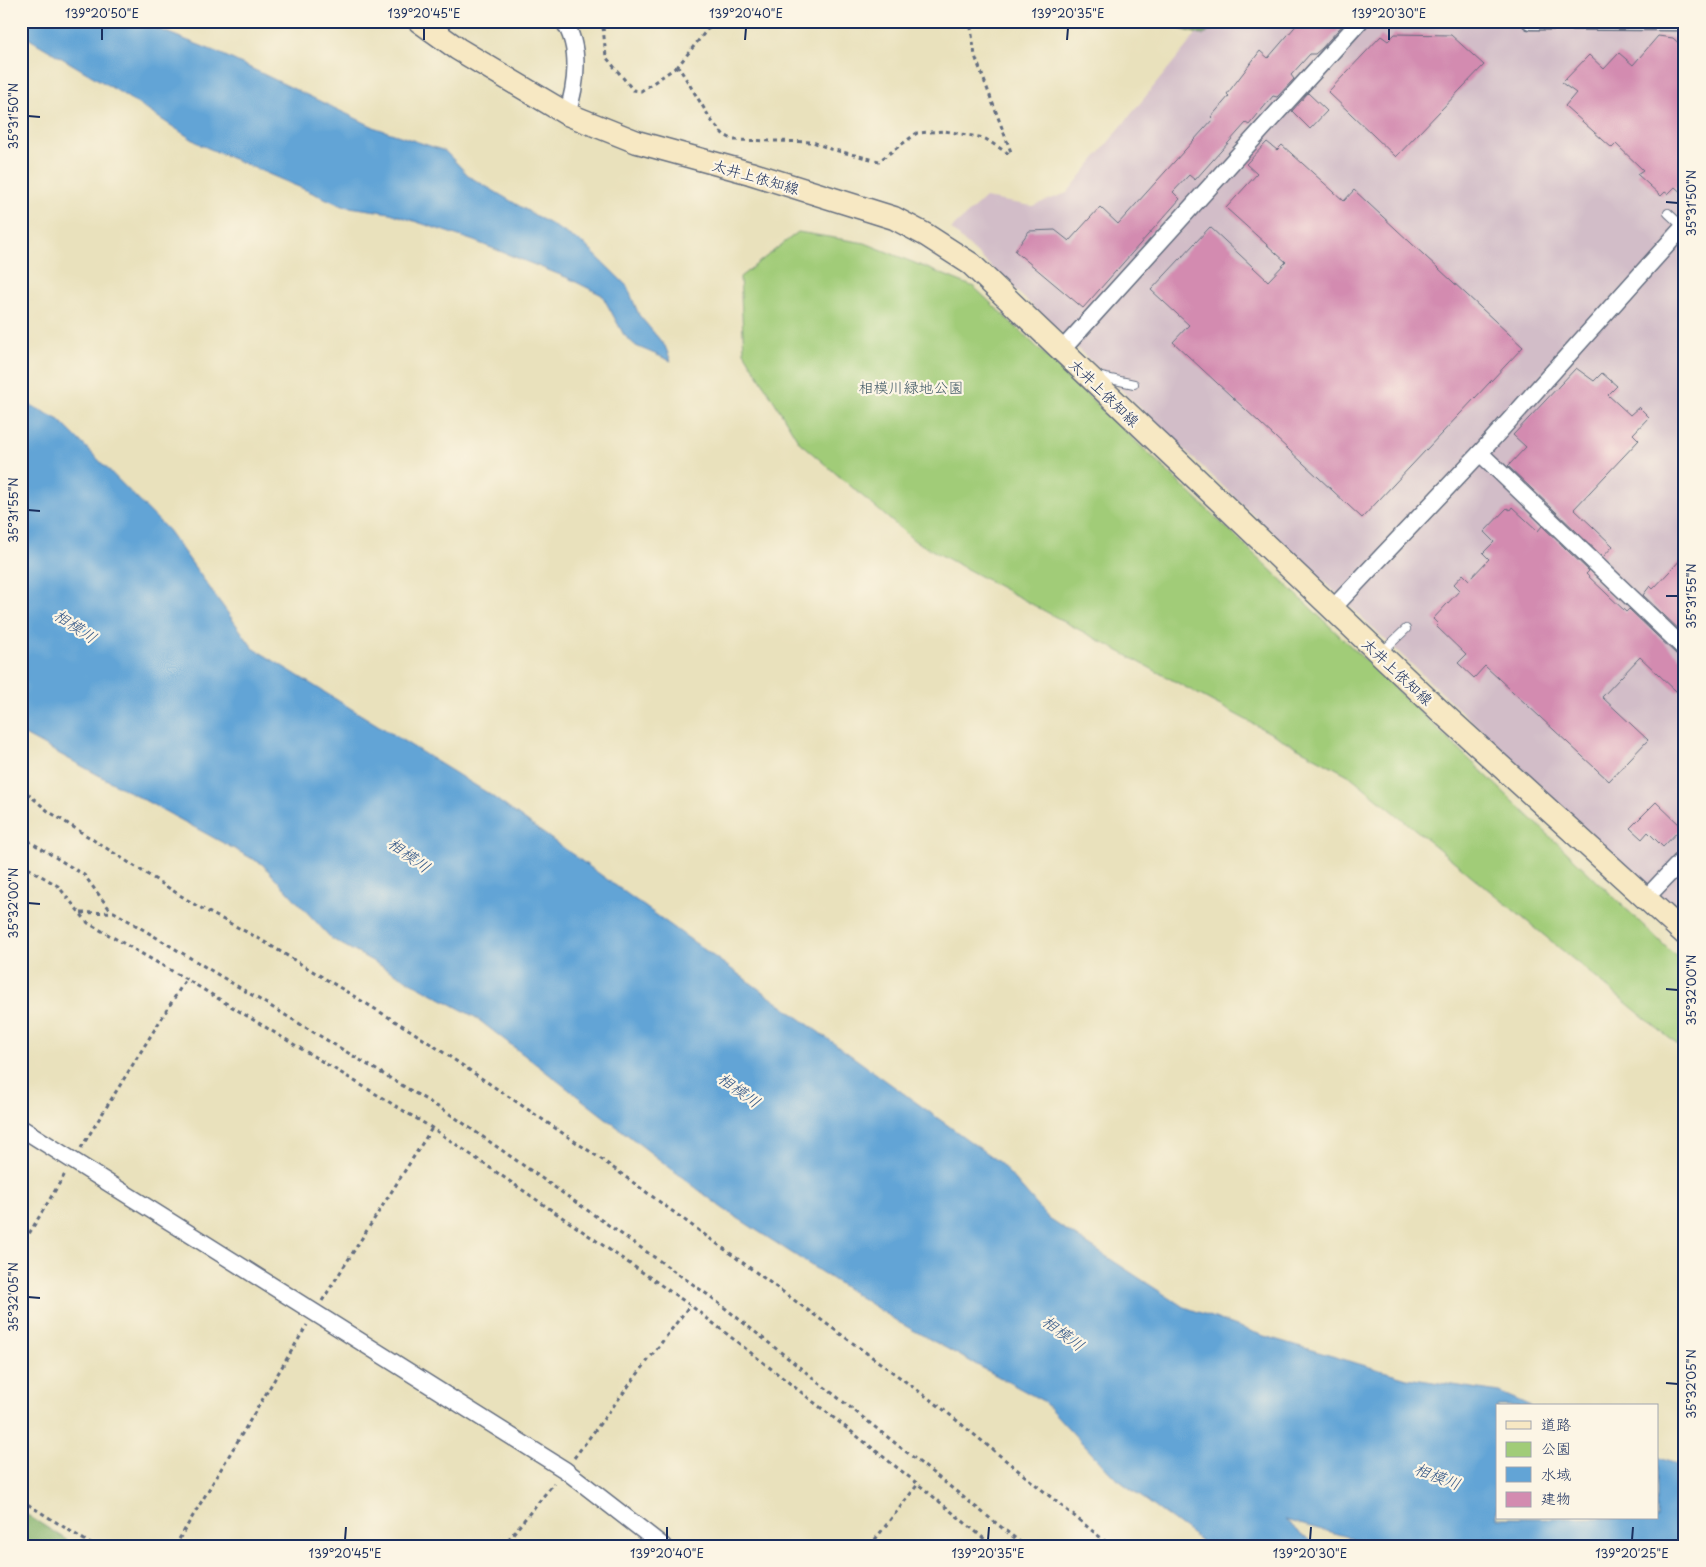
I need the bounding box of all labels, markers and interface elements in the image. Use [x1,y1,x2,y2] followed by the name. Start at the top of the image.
[65,4,139,22] text: 139°20'50"E
[388,4,460,22] text: 139°20'45"E
[709,4,783,22] text: 139°20'40"E
[1031,4,1105,22] text: 139°20'35"E
[1352,4,1426,22] text: 139°20'30"E
[4,83,22,149] text: 35°31'50"N
[710,153,802,199] street label: 太井上依知線
[1682,170,1700,236] text: 35°31'50"N
[1065,352,1145,432] street label: 太井上依知線
[858,375,964,398] park label: 相模川緑地公園
[4,477,22,543] text: 35°31'55"N
[1682,563,1700,629] text: 35°31'55"N
[49,602,103,648] water label: 相模川
[1357,632,1439,710] street label: 太井上依知線
[384,830,436,878] water label: 相模川
[4,868,22,938] text: 35°32'00"N
[1682,955,1700,1025] text: 35°32'00"N
[714,1065,766,1113] water label: 相模川
[4,1262,22,1332] text: 35°32'05"N
[1038,1308,1090,1356] water label: 相模川
[1682,1349,1700,1419] text: 35°32'05"N
[1496,1404,1658,1520] legend
[1541,1412,1571,1435] text: 道路
[1541,1436,1571,1459] text: 公園
[1411,1455,1465,1495] water label: 相模川
[1541,1462,1571,1485] text: 水域
[1541,1486,1571,1509] text: 建物
[309,1544,381,1562] text: 139°20'45"E
[630,1544,704,1562] text: 139°20'40"E
[951,1544,1025,1562] text: 139°20'35"E
[1273,1544,1347,1562] text: 139°20'30"E
[1595,1544,1669,1562] text: 139°20'25"E

